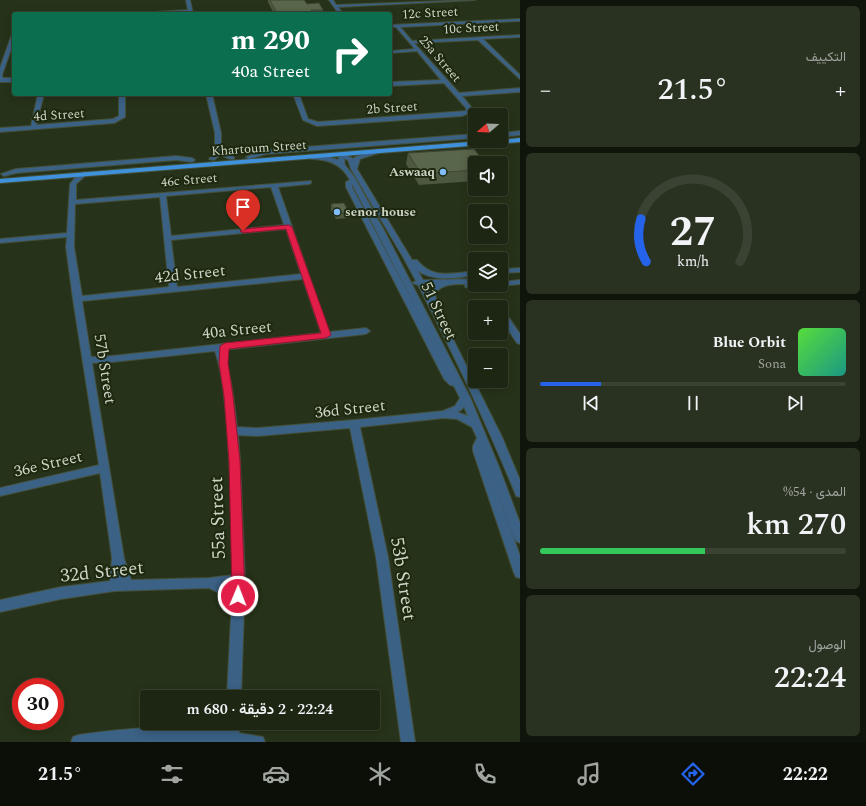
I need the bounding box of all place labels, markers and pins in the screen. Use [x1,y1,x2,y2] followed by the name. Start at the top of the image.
[389,162,435,182] place label: Aswaaq
[438,167,448,177] marker: Aswaaq
[226,190,260,231] pin
[345,202,416,222] place label: senor house
[332,207,342,217] marker: senor house

